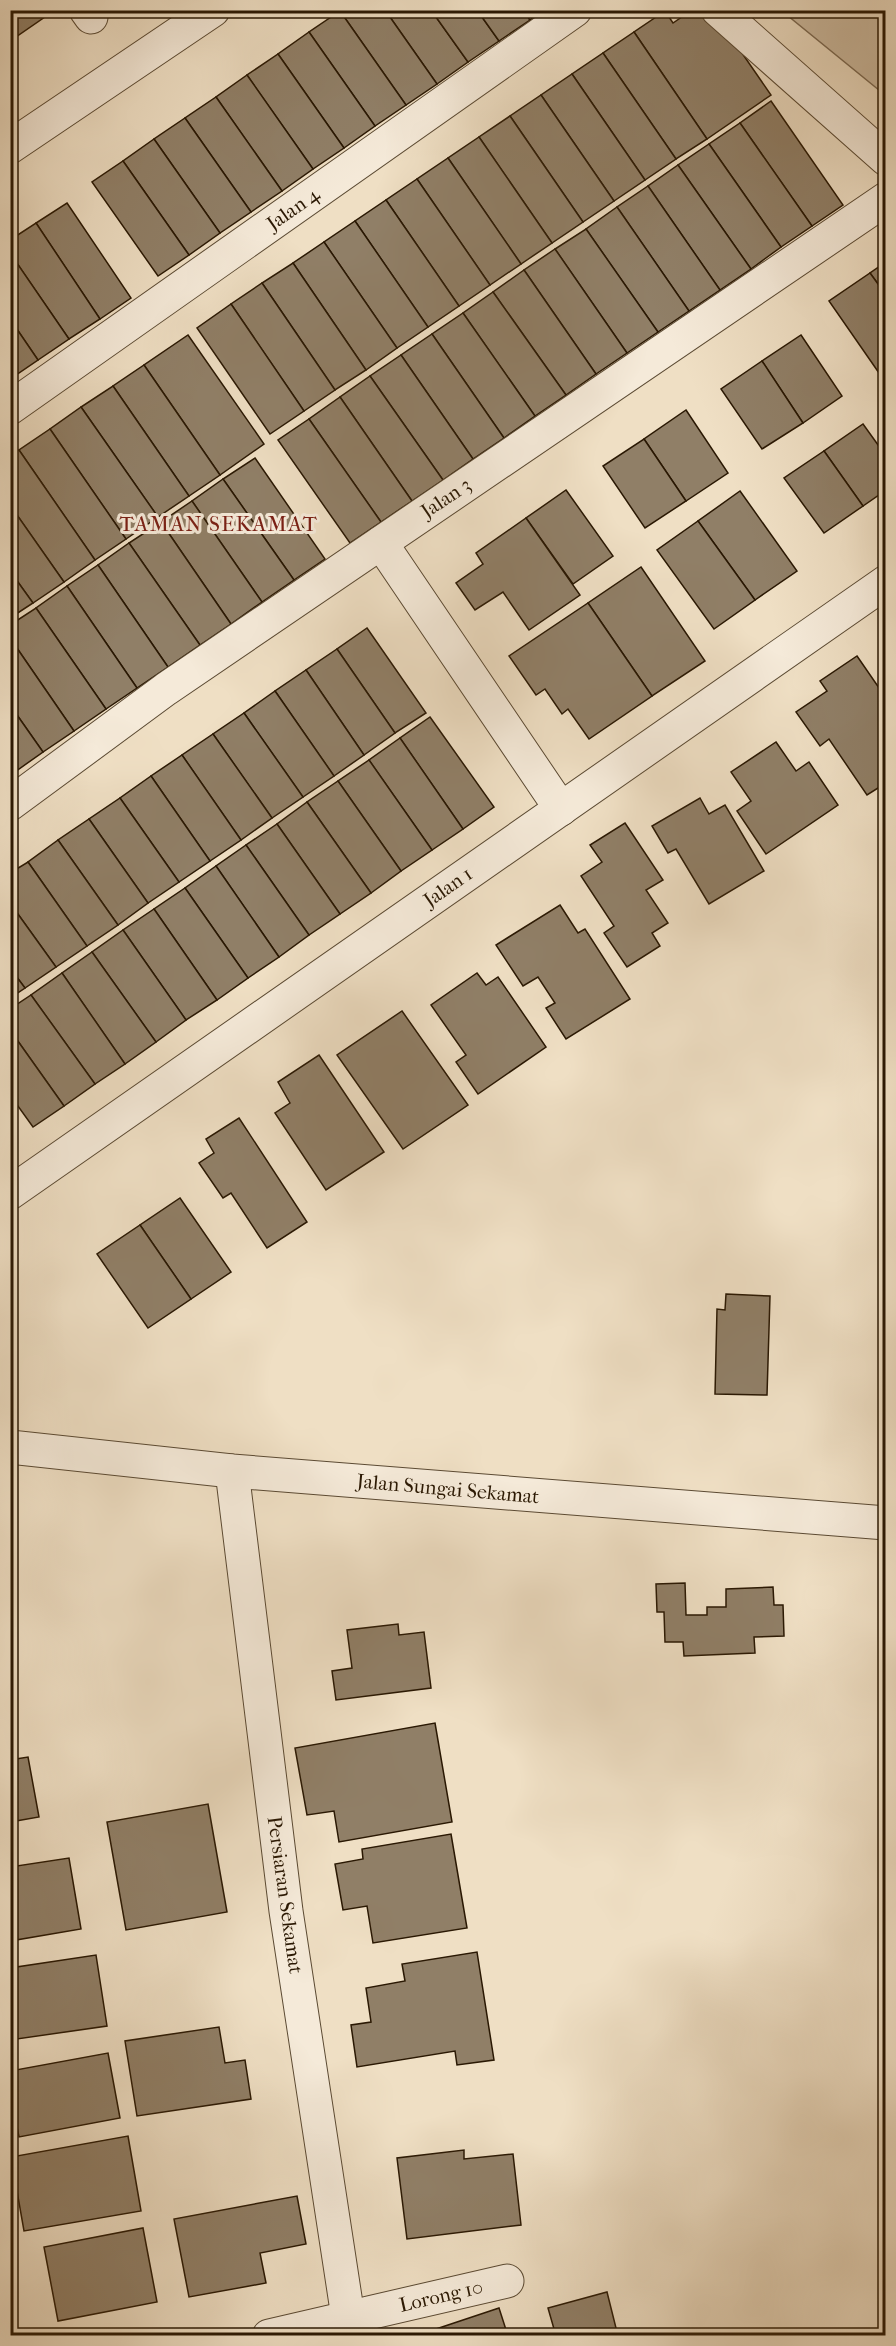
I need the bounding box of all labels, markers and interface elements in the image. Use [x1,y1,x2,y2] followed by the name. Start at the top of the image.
[261,182,325,236] street label: Jalan 4
[415,473,475,524] street label: Jalan 3
[119,512,319,536] district label: TAMAN SEKAMAT
[418,862,477,913] street label: Jalan 1
[354,1469,540,1508] street label: Jalan Sungai Sekamat
[263,1815,307,1975] street label: Persiaran Sekamat
[397,2275,485,2317] street label: Lorong 10

